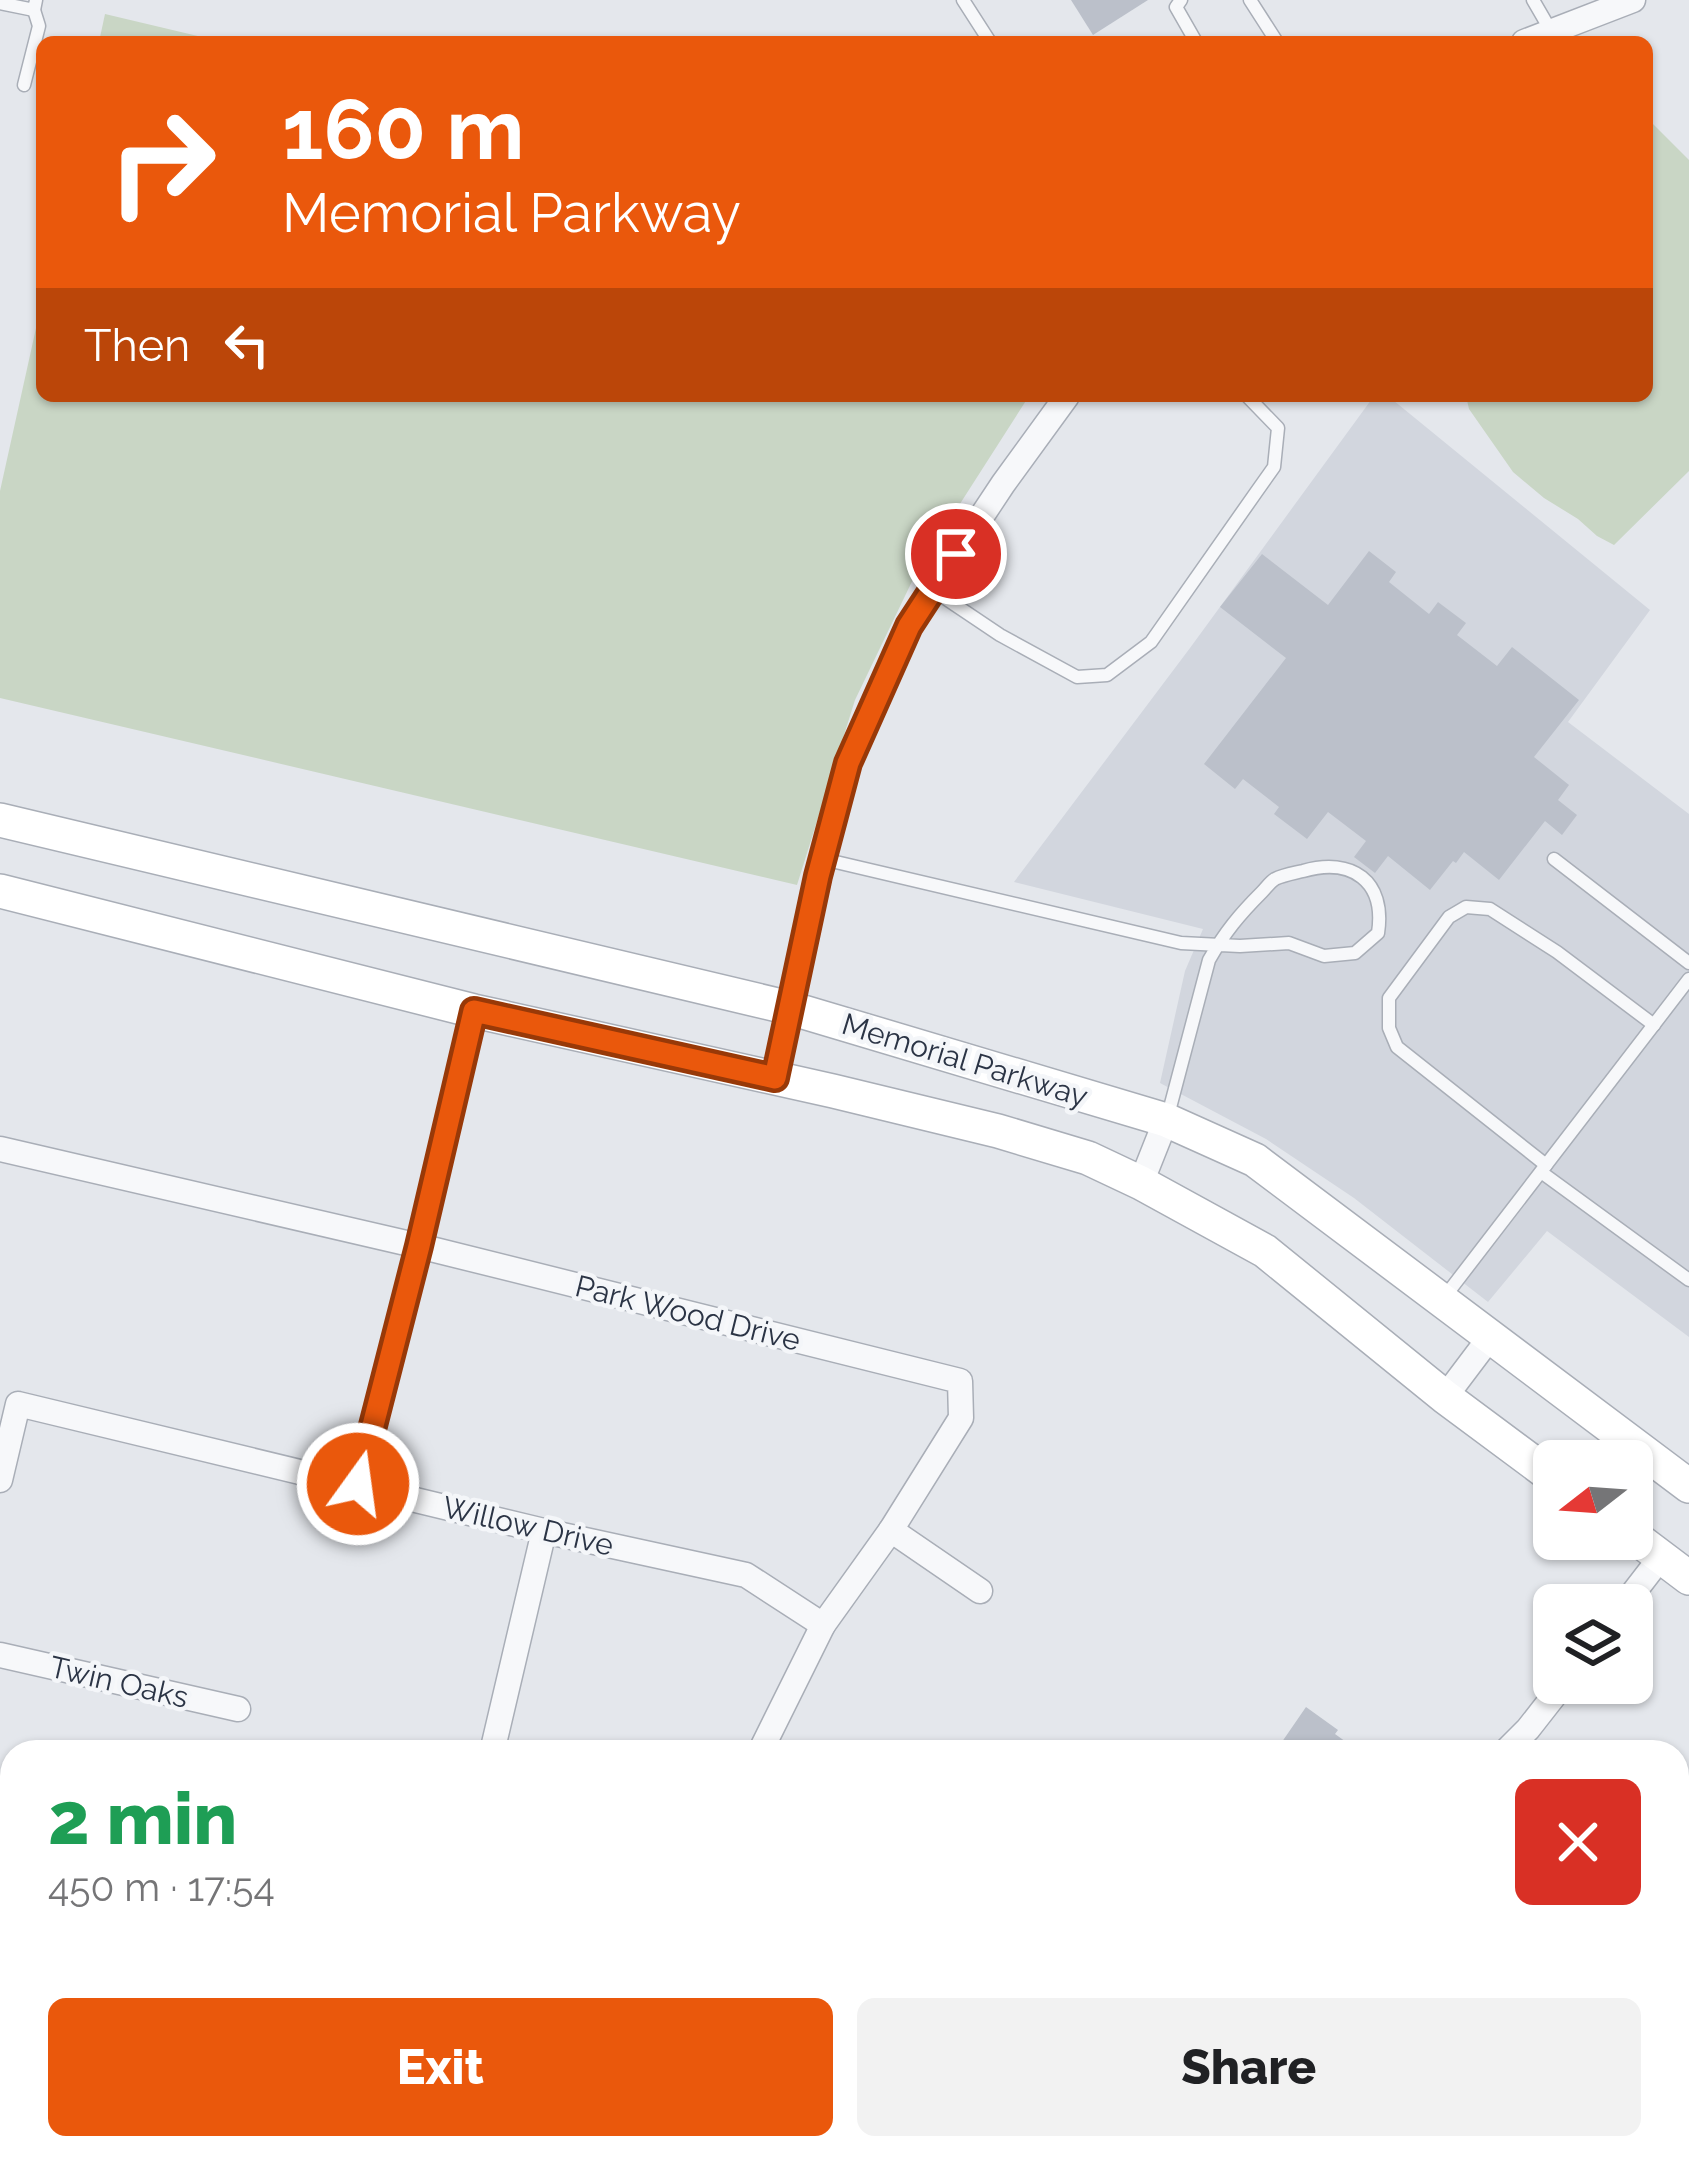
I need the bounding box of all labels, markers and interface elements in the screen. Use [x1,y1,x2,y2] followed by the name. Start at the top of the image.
[282,80,524,179] text: 160 m
[84,84,240,240] icon: right
[282,181,741,245] text: Memorial Parkway
[214,312,280,378] icon: left
[84,319,190,372] text: Then
[905,503,1007,605] pin
[923,521,989,587] icon: arrive
[838,1006,1092,1114] street label: Memorial Parkway
[572,1268,804,1358] street label: Park Wood Drive
[295,1421,421,1547] position arrow
[1533,1440,1653,1560] north arrow
[1533,1440,1653,1704] map controls
[439,1489,617,1563] street label: Willow Drive
[1533,1584,1653,1704] button: layers
[46,1649,192,1715] street label: Twin Oaks
[48,1776,237,1861] text: 2 min
[1515,1779,1641,1905] button: close
[48,1864,275,1910] text: 450 m · 17:54
[48,1998,833,2136] button: Exit
[857,1998,1641,2136] button: Share

